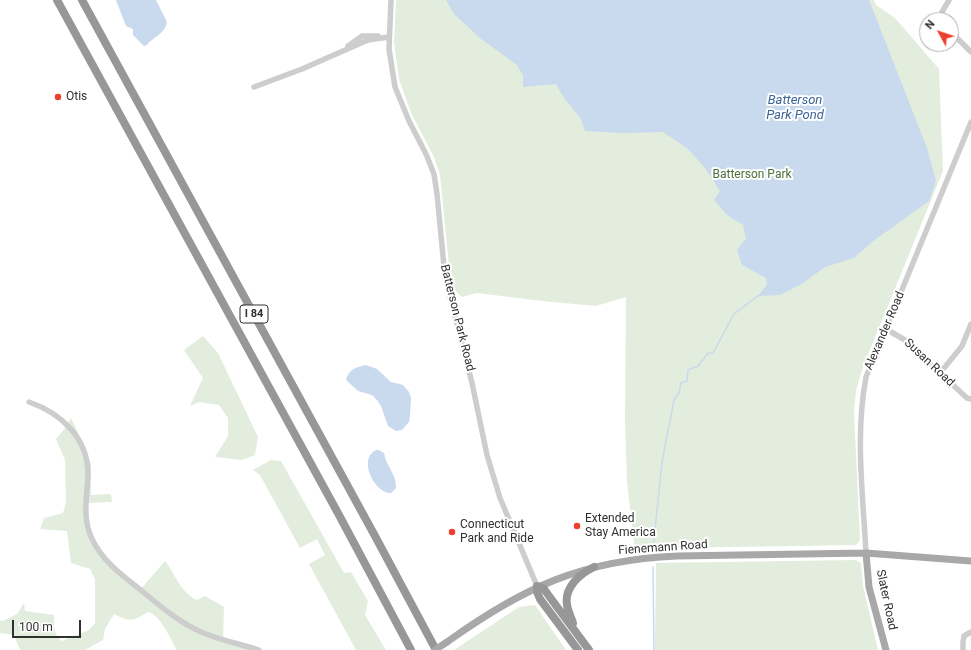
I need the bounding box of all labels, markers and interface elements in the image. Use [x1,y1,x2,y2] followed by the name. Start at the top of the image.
[919,12,959,52] north arrow
[923,17,938,32] text: N
[66,90,87,104] place label: Otis
[53,92,63,102] marker: Otis
[766,93,824,124] water label: Batterson Park Pond
[712,168,792,182] park label: Batterson Park
[437,263,477,373] street label: Batterson Park Road
[862,290,908,372] street label: Alexander Road
[240,305,268,323] road number: I 84
[901,336,957,390] street label: Susan Road
[585,512,656,540] place label: Extended Stay America
[460,518,534,546] place label: Connecticut Park and Ride
[572,521,582,531] marker: Extended Stay America
[447,527,457,537] marker: Connecticut Park and Ride
[618,538,708,558] street label: Fienemann Road
[873,568,899,632] street label: Slater Road
[14,612,83,638] scale bar
[19,620,53,634] text: 100 m

